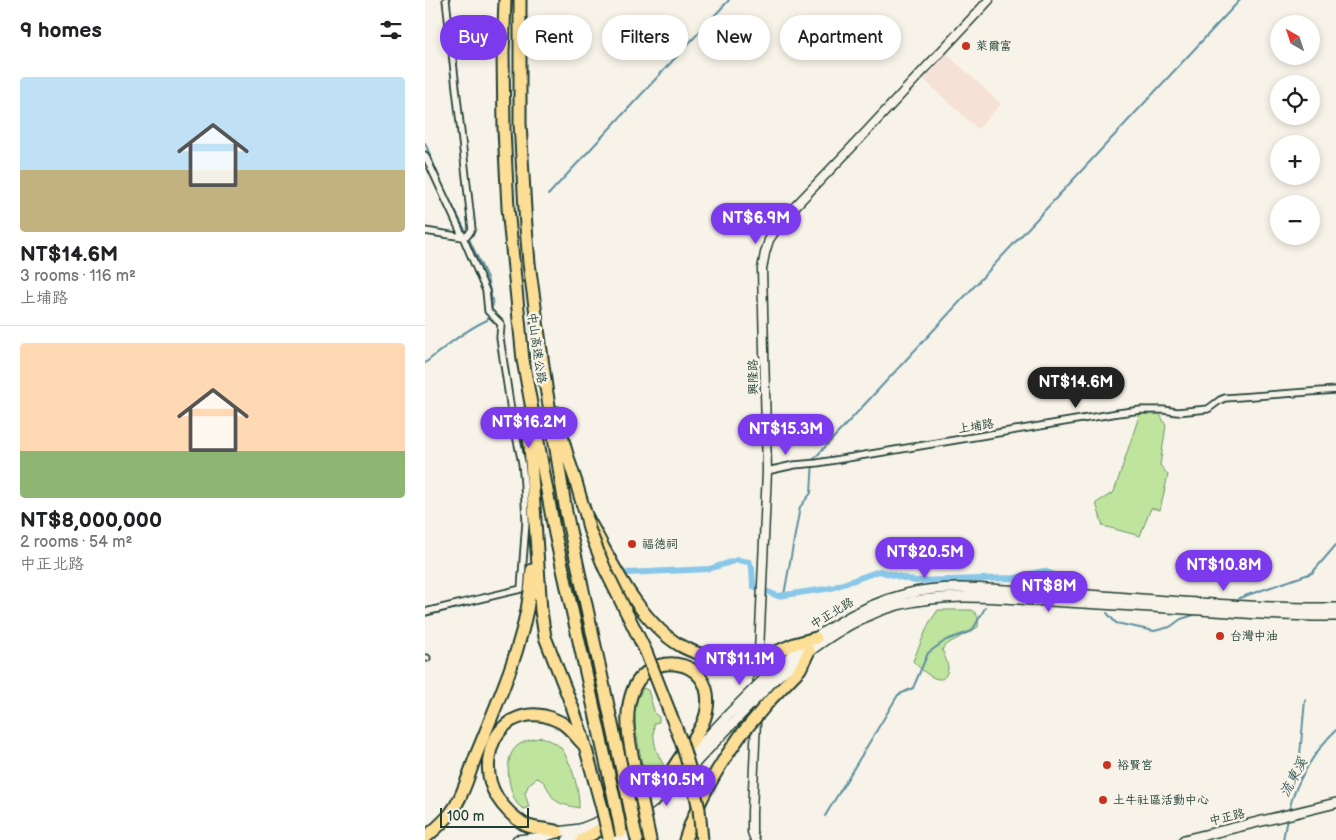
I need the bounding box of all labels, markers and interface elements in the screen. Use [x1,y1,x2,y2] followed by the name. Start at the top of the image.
[440,15,507,60] chip: Buy
[517,15,592,60] chip: Rent
[602,15,688,60] chip: Filters
[698,15,770,60] chip: New
[780,15,901,60] chip: Apartment
[1270,15,1320,65] north arrow
[1270,15,1320,245] map controls
[377,16,405,44] icon: filters
[20,18,102,43] text: 9 homes
[976,39,1012,54] place label: 萊爾富
[960,40,972,52] marker: 萊爾富
[1270,75,1320,125] button: locate
[168,110,258,200] icon: home
[1270,135,1320,185] button: +
[1270,195,1320,245] button: −
[710,202,802,245] pin: NT$6.9M
[722,209,790,228] text: NT$6.9M
[20,242,118,267] text: NT$14.6M
[20,267,136,286] text: 3 rooms · 116 m²
[20,289,68,308] text: 上埔路
[524,311,549,385] street label: 中山高速公路
[746,359,761,395] street label: 興隆路
[1024,366,1128,409] pin: NT$14.6M
[1039,373,1113,392] text: NT$14.6M
[168,375,258,465] icon: home
[477,406,581,449] pin: NT$16.2M
[492,413,567,432] text: NT$16.2M
[734,414,838,456] pin: NT$15.3M
[957,416,995,437] street label: 上埔路
[749,420,823,439] text: NT$15.3M
[20,508,162,533] text: NT$8,000,000
[20,533,132,552] text: 2 rooms · 54 m²
[873,536,977,579] pin: NT$20.5M
[642,537,678,552] place label: 福德祠
[626,538,638,550] marker: 福德祠
[886,543,964,562] text: NT$20.5M
[1172,550,1276,592] pin: NT$10.8M
[20,555,84,574] text: 中正北路
[1186,556,1262,575] text: NT$10.8M
[1014,570,1084,613] pin: NT$8M
[1021,577,1077,596] text: NT$8M
[808,595,857,632] street label: 中正北路
[1230,629,1278,644] place label: 台灣中油
[1214,630,1226,642] marker: 台灣中油
[688,644,792,686] pin: NT$11.1M
[705,650,775,669] text: NT$11.1M
[1276,754,1311,800] water label: 流東溪
[1117,758,1153,773] place label: 裕賢宮
[1101,759,1113,771] marker: 裕賢宮
[615,764,719,807] pin: NT$10.5M
[630,771,704,790] text: NT$10.5M
[1113,793,1209,808] place label: 土牛社區活動中心
[1097,794,1109,806] marker: 土牛社區活動中心
[440,805,529,828] scale bar
[1208,806,1246,829] street label: 中正路
[447,808,484,825] text: 100 m

